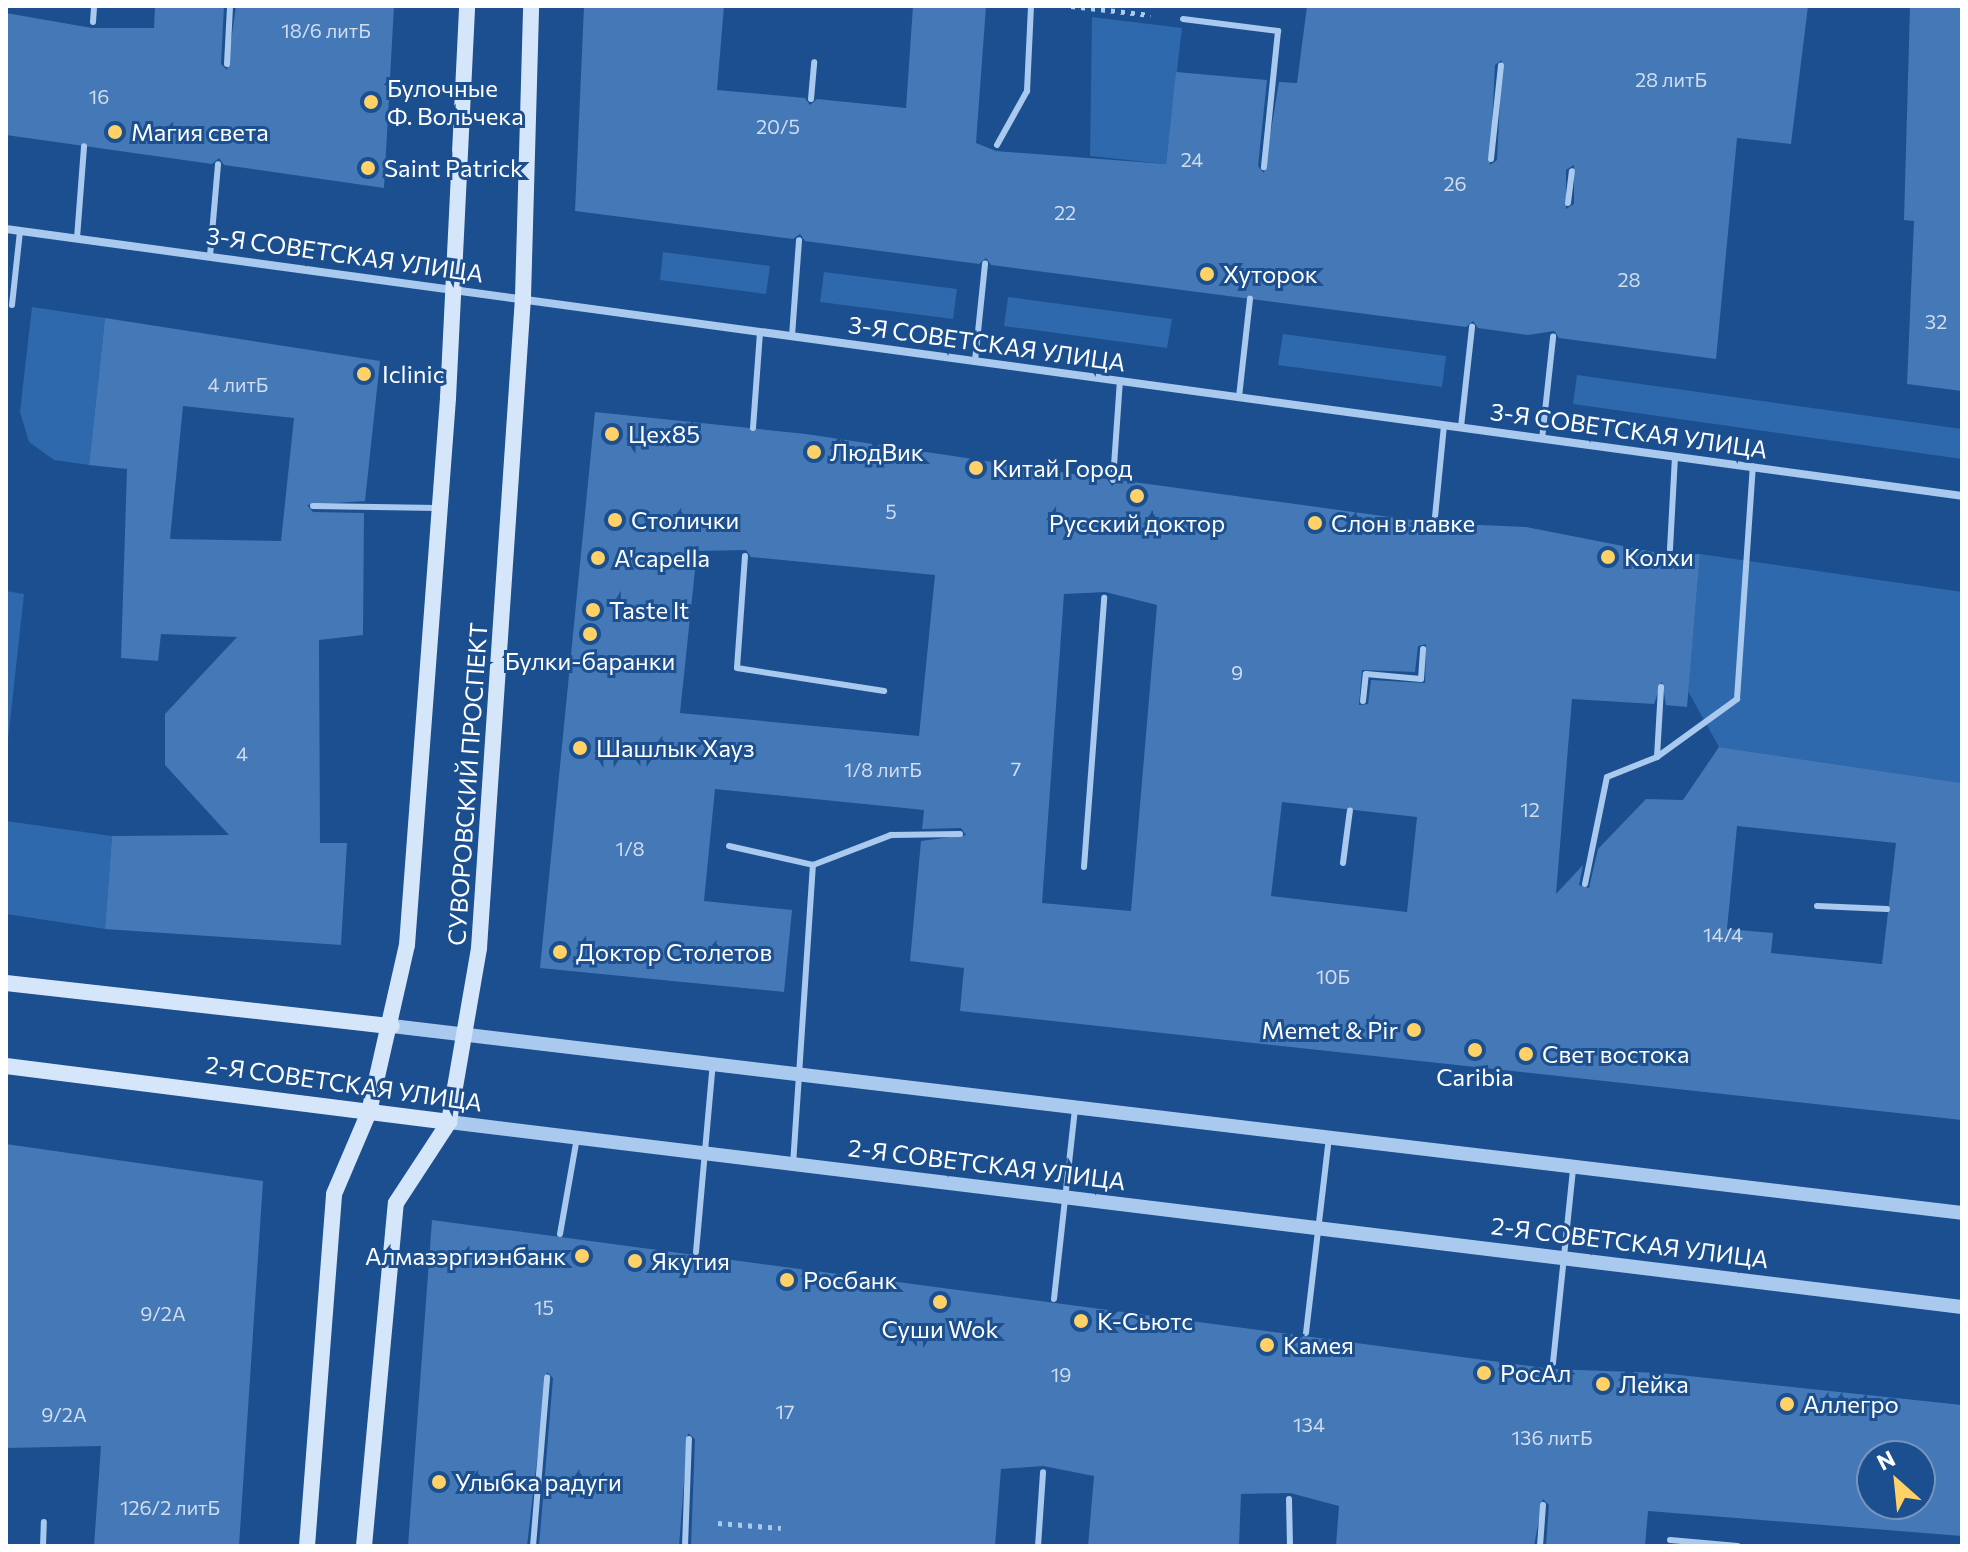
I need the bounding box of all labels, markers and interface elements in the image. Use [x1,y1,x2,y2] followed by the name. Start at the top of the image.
[281,18,371,42] house number: 18/6 литБ
[1635,67,1707,91] house number: 28 литБ
[387,74,524,130] place label: Булочные Ф. Вольчека
[89,84,109,108] house number: 16
[362,93,380,111] marker: Булочные Ф. Вольчека
[756,114,800,138] house number: 20/5
[131,118,269,146] place label: Магия света
[106,123,124,141] marker: Магия света
[1181,147,1203,171] house number: 24
[384,154,523,182] place label: Saint Patrick
[359,159,377,177] marker: Saint Patrick
[1443,171,1467,195] house number: 26
[1054,200,1076,224] house number: 22
[205,220,485,288] street label: 3-Я СОВЕТСКАЯ УЛИЦА
[1223,260,1318,288] place label: Хуторок
[1198,265,1216,283] marker: Хуторок
[1617,267,1641,291] house number: 28
[847,309,1127,377] street label: 3-Я СОВЕТСКАЯ УЛИЦА
[1925,309,1947,333] house number: 32
[382,360,445,388] place label: Iclinic
[353,363,375,385] marker: Iclinic
[208,372,268,396] house number: 4 литБ
[1489,396,1769,464] street label: 3-Я СОВЕТСКАЯ УЛИЦА
[628,420,700,448] place label: Цех85
[603,425,621,443] marker: Цех85
[830,438,924,466] place label: ЛюдВик
[805,443,823,461] marker: ЛюдВик
[992,454,1132,482] place label: Китай Город
[967,459,985,477] marker: Китай Город
[1128,487,1146,505] marker: Русский доктор
[885,499,897,523] house number: 5
[631,506,739,534] place label: Столички
[1049,509,1225,537] place label: Русский доктор
[1331,509,1475,537] place label: Слон в лавке
[606,511,624,529] marker: Столички
[1306,514,1324,532] marker: Слон в лавке
[1624,543,1694,571] place label: Колхи
[614,544,710,572] place label: A'capella
[1599,548,1617,566] marker: Колхи
[589,549,607,567] marker: A'capella
[609,596,689,624] place label: Taste It
[584,601,602,619] marker: Taste It
[441,621,493,947] street label: СУВОРОВСКИЙ ПРОСПЕКТ
[581,625,599,643] marker: Булки-баранки
[505,647,675,675] place label: Булки-баранки
[1231,660,1243,684] house number: 9
[596,734,755,762] place label: Шашлык Хауз
[571,739,589,757] marker: Шашлык Хауз
[236,741,248,765] house number: 4
[1011,756,1021,780] house number: 7
[844,757,922,781] house number: 1/8 литБ
[1520,797,1540,821] house number: 12
[615,836,645,860] house number: 1/8
[1703,922,1743,946] house number: 14/4
[576,938,772,966] place label: Доктор Столетов
[551,943,569,961] marker: Доктор Столетов
[1316,964,1350,988] house number: 10Б
[1262,1016,1398,1044] place label: Memet & Pir
[1405,1021,1423,1039] marker: Memet & Pir
[1542,1040,1689,1068] place label: Свет востока
[1466,1041,1484,1059] marker: Caribia
[1517,1045,1535,1063] marker: Свет востока
[204,1049,484,1117] street label: 2-Я СОВЕТСКАЯ УЛИЦА
[1436,1063,1514,1091] place label: Caribia
[847,1133,1127,1195] street label: 2-Я СОВЕТСКАЯ УЛИЦА
[1490,1211,1770,1273] street label: 2-Я СОВЕТСКАЯ УЛИЦА
[365,1242,566,1270] place label: Алмазэргиэнбанк
[573,1247,591,1265] marker: Алмазэргиэнбанк
[651,1247,730,1275] place label: Якутия
[626,1252,644,1270] marker: Якутия
[803,1266,897,1294] place label: Росбанк
[778,1271,796,1289] marker: Росбанк
[931,1293,949,1311] marker: Суши Wok
[534,1295,554,1319] house number: 15
[140,1301,186,1325] house number: 9/2А
[1097,1307,1193,1335] place label: К-Сьютс
[1072,1312,1090,1330] marker: К-Сьютс
[882,1315,998,1343] place label: Суши Wok
[1283,1331,1354,1359] place label: Камея
[1258,1336,1276,1354] marker: Камея
[1500,1359,1571,1387] place label: РосАл
[1051,1362,1071,1386] house number: 19
[1475,1364,1493,1382] marker: РосАл
[1619,1370,1689,1398] place label: Лейка
[1594,1375,1612,1393] marker: Лейка
[1803,1390,1899,1418] place label: Аллегро
[1778,1395,1796,1413] marker: Аллегро
[775,1399,795,1423] house number: 17
[41,1402,87,1426] house number: 9/2А
[1293,1412,1325,1436] house number: 134
[1512,1425,1592,1449] house number: 136 литБ
[1856,1440,1936,1520] north arrow
[1872,1444,1899,1476] text: N
[455,1468,622,1496] place label: Улыбка радуги
[430,1473,448,1491] marker: Улыбка радуги
[120,1495,220,1519] house number: 126/2 литБ

